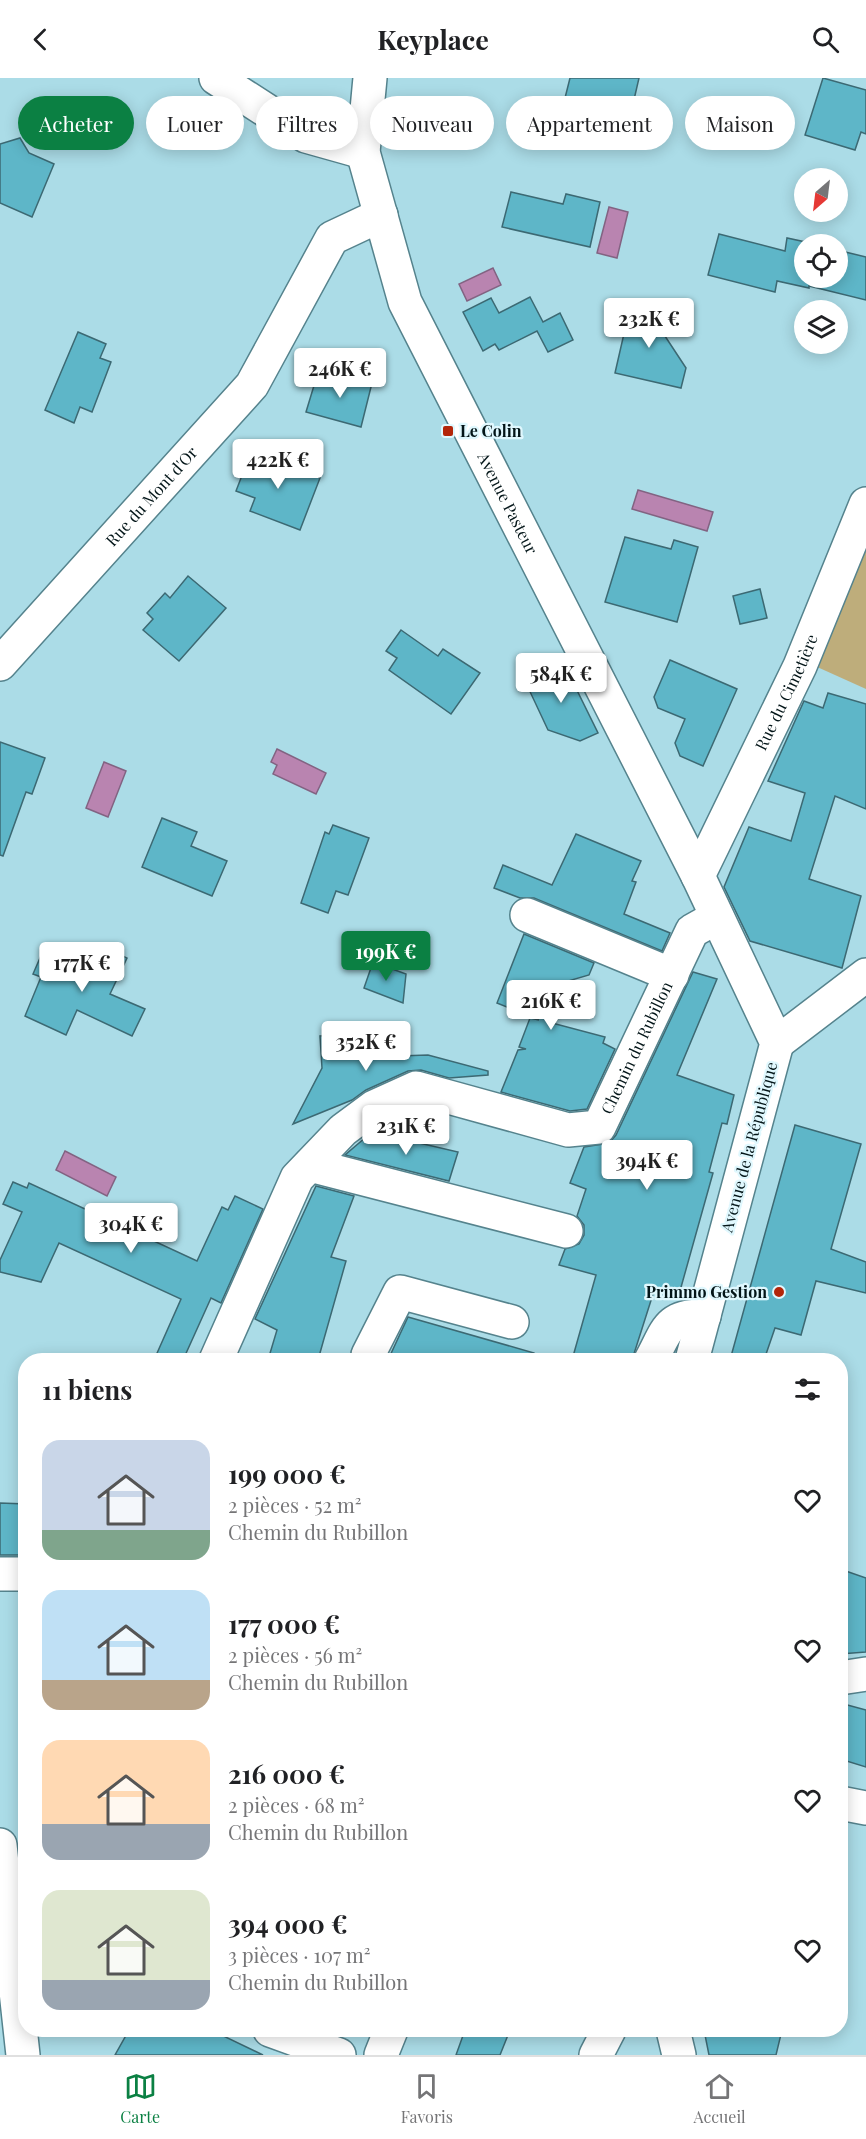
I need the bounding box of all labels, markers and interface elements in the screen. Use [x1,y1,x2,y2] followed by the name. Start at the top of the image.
[377,21,489,57] text: Keyplace
[24,23,57,56] icon: back
[809,23,842,56] icon: search
[18,96,134,150] chip: Acheter
[146,96,244,150] chip: Louer
[256,96,358,150] chip: Filtres
[370,96,494,150] chip: Nouveau
[506,96,673,150] chip: Appartement
[685,96,795,150] chip: Maison
[794,168,848,222] north arrow
[794,168,848,354] map controls
[794,234,848,288] button: locate
[600,298,698,349] pin: 232K €
[794,300,848,354] button: layers
[618,304,680,331] text: 232K €
[291,348,389,399] pin: 246K €
[308,354,372,381] text: 246K €
[460,420,522,441] place label: Le Colin
[441,424,455,438] marker: Le Colin
[229,439,327,490] pin: 422K €
[101,442,201,550] street label: Rue du Mont d'Or
[246,445,310,472] text: 422K €
[473,448,543,557] street label: Avenue Pasteur
[750,631,822,753] street label: Rue du Cimetière
[512,653,610,704] pin: 584K €
[530,659,592,686] text: 584K €
[337,931,435,982] pin: 199K €
[355,937,417,964] text: 199K €
[33,942,131,993] pin: 177K €
[53,948,111,975] text: 177K €
[596,977,677,1117] street label: Chemin du Rubillon
[502,980,600,1031] pin: 216K €
[521,986,581,1013] text: 216K €
[317,1021,415,1072] pin: 352K €
[336,1027,396,1054] text: 352K €
[715,1059,781,1235] street label: Avenue de la République
[357,1105,455,1156] pin: 231K €
[376,1111,436,1138] text: 231K €
[598,1140,696,1191] pin: 394K €
[616,1146,678,1173] text: 394K €
[82,1203,180,1254] pin: 304K €
[99,1209,163,1236] text: 304K €
[646,1281,767,1302] place label: Primmo Gestion
[772,1285,786,1299] marker: Primmo Gestion
[42,1372,132,1407] text: 11 biens
[791,1373,824,1406] icon: filters
[228,1456,346,1491] text: 199 000 €
[90,1464,162,1536] icon: home
[791,1484,824,1517] icon: heart
[228,1491,362,1518] text: 2 pièces · 52 m²
[228,1518,408,1545] text: Chemin du Rubillon
[228,1606,340,1641] text: 177 000 €
[90,1614,162,1686] icon: home
[791,1634,824,1667] icon: heart
[228,1641,362,1668] text: 2 pièces · 56 m²
[228,1668,408,1695] text: Chemin du Rubillon
[228,1756,345,1791] text: 216 000 €
[90,1764,162,1836] icon: home
[791,1784,824,1817] icon: heart
[228,1791,364,1818] text: 2 pièces · 68 m²
[228,1818,408,1845] text: Chemin du Rubillon
[228,1906,348,1941] text: 394 000 €
[90,1914,162,1986] icon: home
[791,1934,824,1967] icon: heart
[228,1941,370,1968] text: 3 pièces · 107 m²
[228,1968,408,1995] text: Chemin du Rubillon
[120,2070,160,2127] tab: Carte
[401,2070,453,2127] tab: Favoris
[693,2070,746,2127] tab: Accueil

